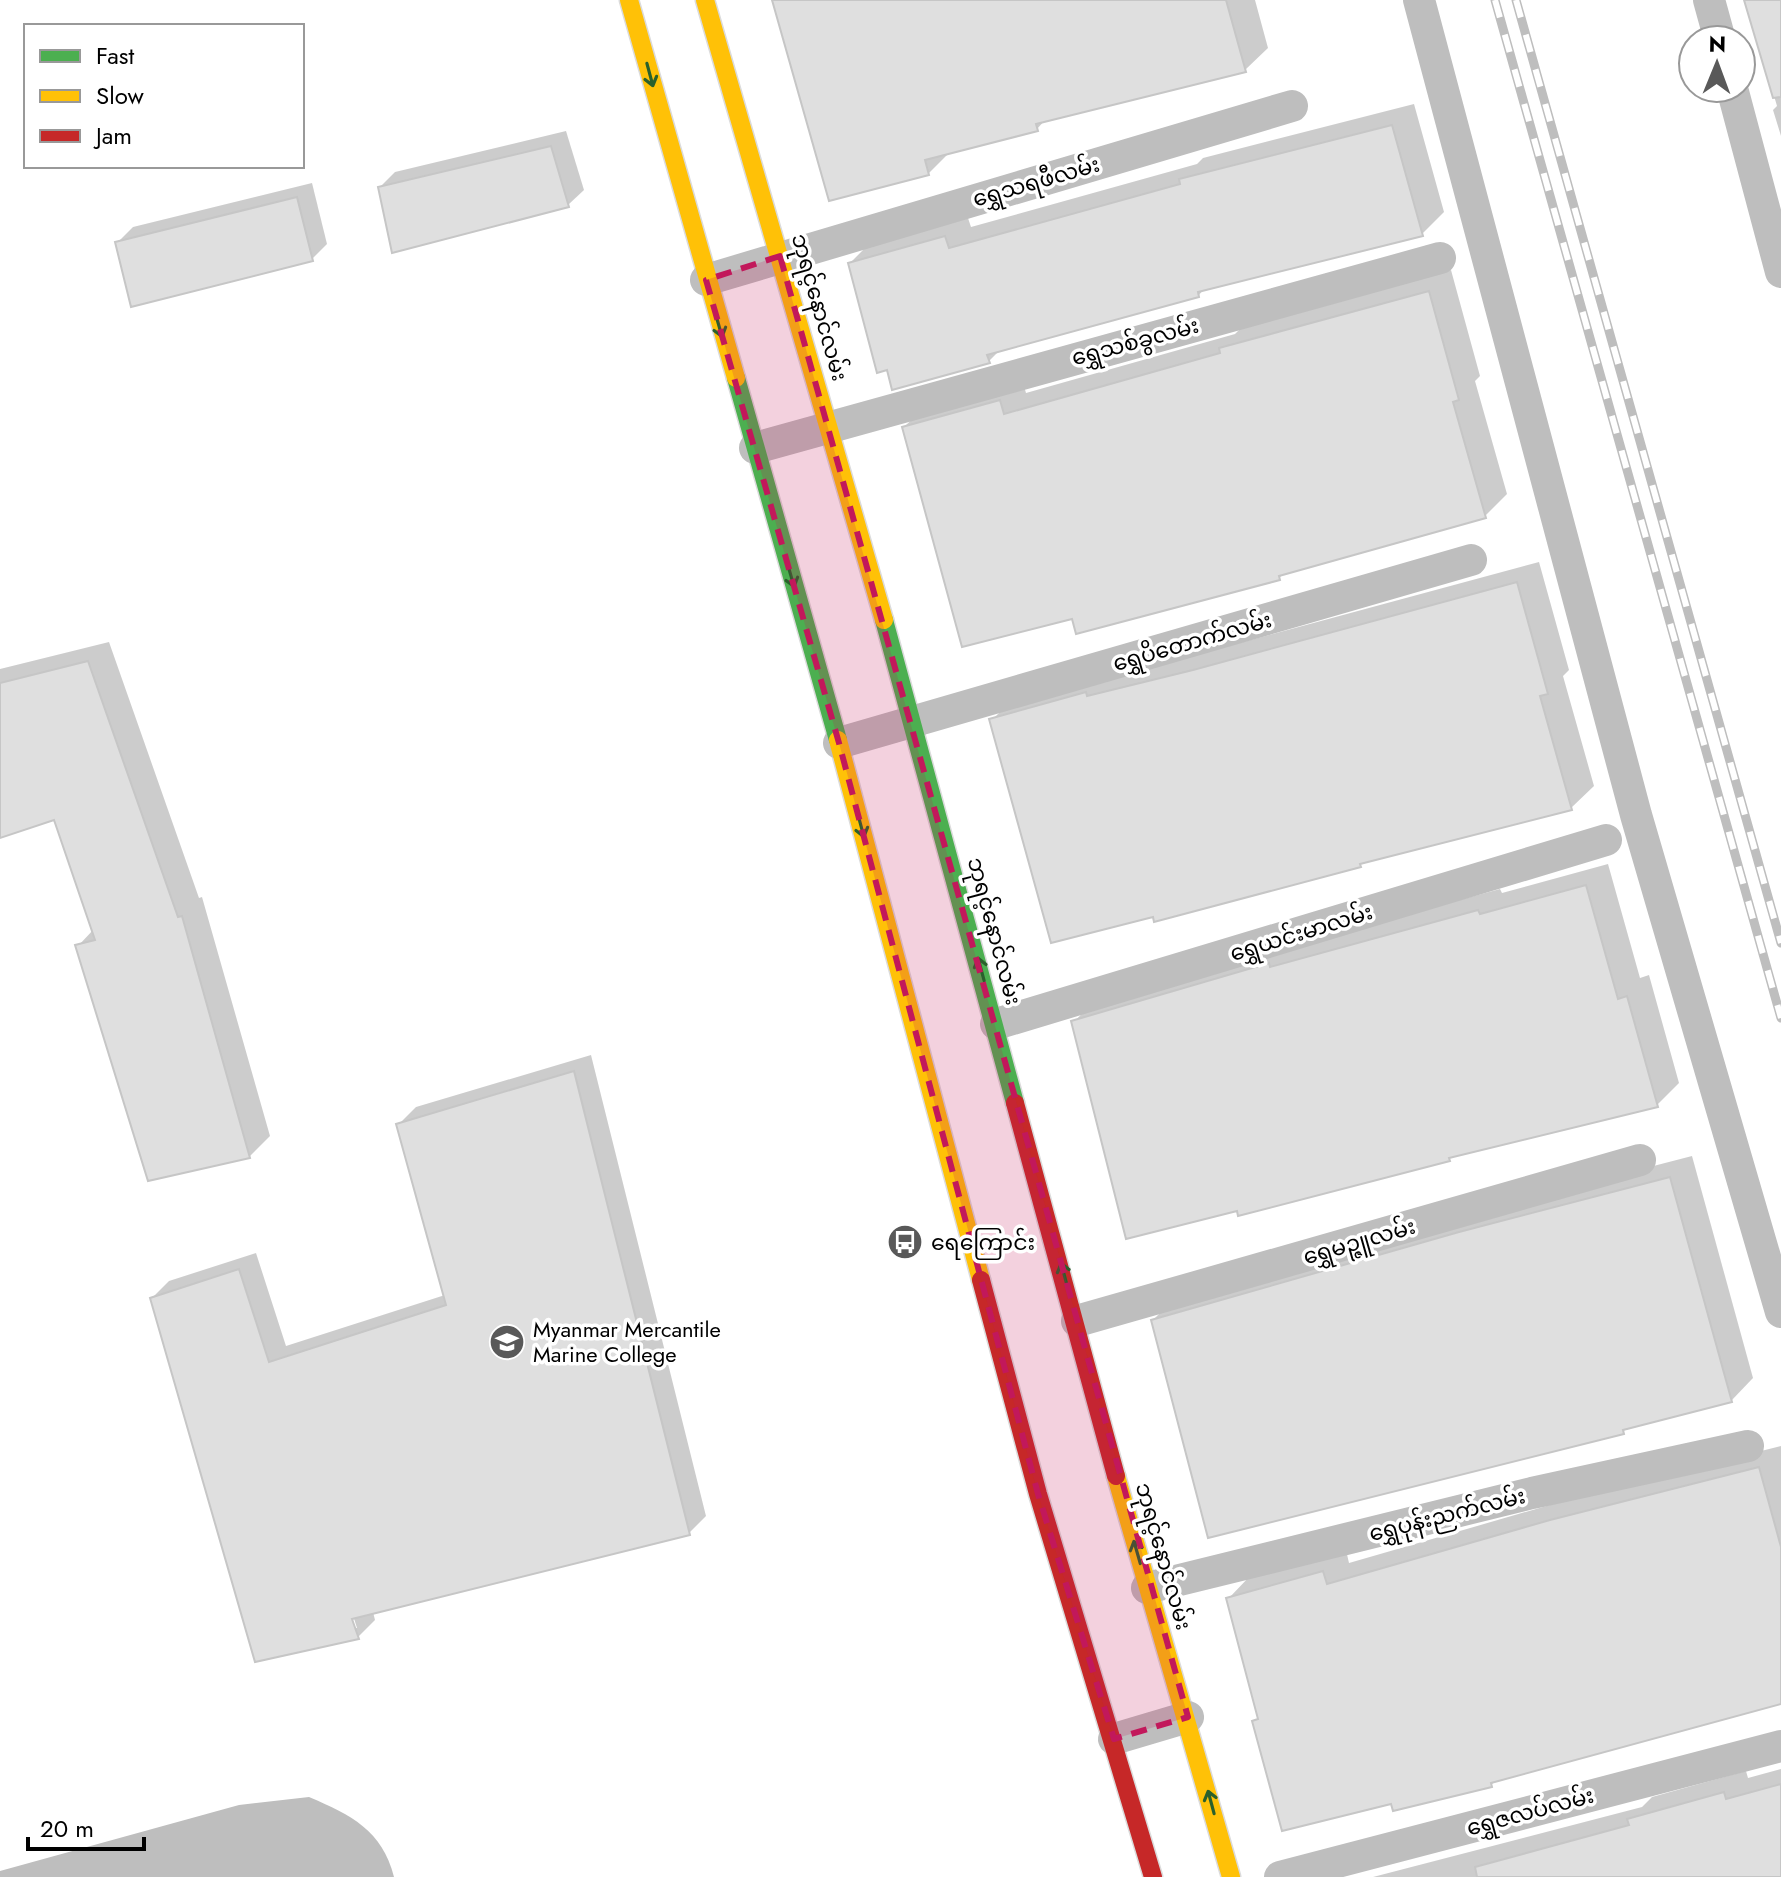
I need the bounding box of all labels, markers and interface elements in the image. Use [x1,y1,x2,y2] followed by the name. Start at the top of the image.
[24,24,304,168] legend
[1677,24,1757,104] north arrow
[1708,28,1726,60] text: N
[96,38,134,73] text: Fast
[643,62,658,88] one-way arrow
[96,78,144,113] text: Slow
[93,118,132,153] text: Jam
[969,148,1104,216] street label: ရွှေသရဖီလမ်း
[782,230,856,385] street label: ဘုရင့်နောင်လမ်း
[1068,309,1203,375] street label: ရွှေသစ်ခွလမ်း
[712,312,727,338] one-way arrow
[784,562,799,588] one-way arrow
[1109,603,1276,681] street label: ရွှေပိတောက်လမ်း
[854,813,869,839] one-way arrow
[958,854,1030,1009] street label: ဘုရင့်နောင်လမ်း
[1226,895,1377,971] street label: ရွှေယင်းမာလမ်း
[972,957,987,983] one-way arrow
[1299,1210,1420,1274] street label: ရွှေမဉ္ဇူလမ်း
[886,1223,924,1261] bus stop icon: ရေကြောင်း
[931,1226,1035,1260] place label: ရေကြောင်း
[1055,1261,1070,1287] one-way arrow
[533,1313,721,1370] place label: Myanmar Mercantile Marine College
[488,1323,526,1361] school or university icon: Myanmar Mercantile Marine College
[1126,1479,1200,1634] street label: ဘုရင့်နောင်လမ်း
[1365,1479,1529,1551] street label: ရွှေပုန်းညက်လမ်း
[1129,1540,1144,1566] one-way arrow
[1463,1779,1598,1845] street label: ရွှေဇလပ်လမ်း
[1202,1789,1217,1815] one-way arrow
[28,1801,144,1851] scale bar
[40,1811,94,1846] text: 20 m

